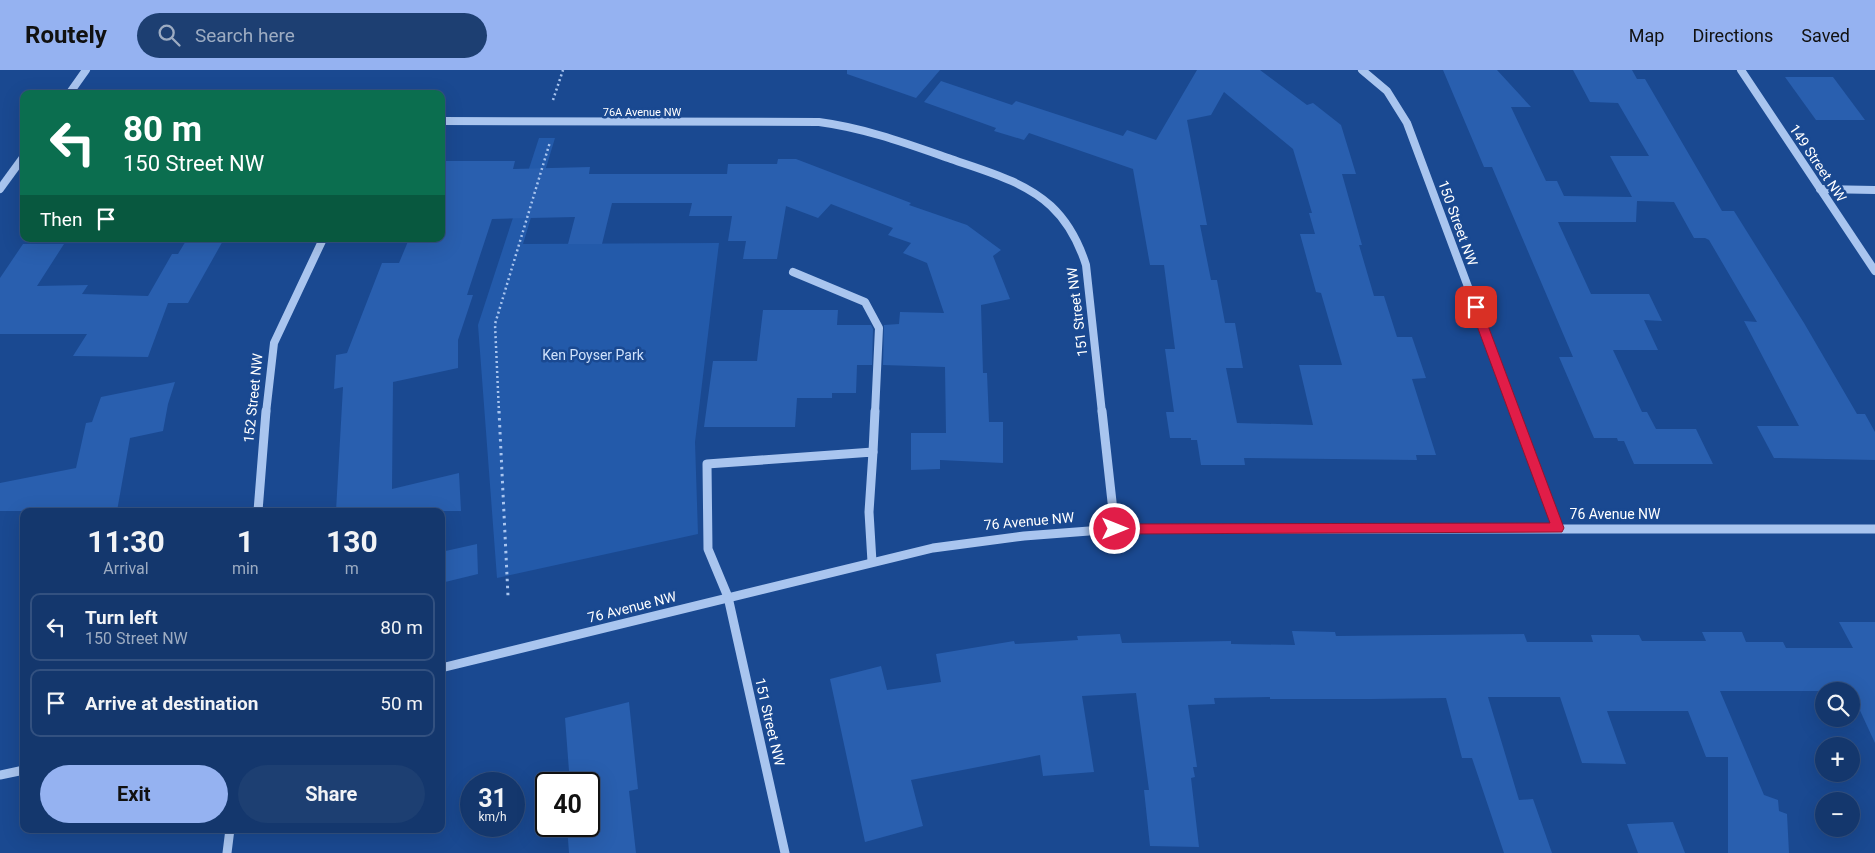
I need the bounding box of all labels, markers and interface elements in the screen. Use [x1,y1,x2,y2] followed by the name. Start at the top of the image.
[137,13,487,58] search box
[25,21,107,49] text: Routely
[155,21,183,49] icon: search
[195,24,295,47] text: Search here
[1629,25,1664,46] text: Map
[1692,25,1773,46] text: Directions
[1801,25,1850,46] text: Saved
[603,106,682,119] street label: 76A Avenue NW
[123,109,202,150] text: 80 m
[40,110,105,175] icon: left
[1786,121,1850,205] street label: 149 Street NW
[123,151,264,176] text: 150 Street NW
[1435,178,1481,269] street label: 150 Street NW
[92,205,120,233] icon: arrive
[40,208,82,231] text: Then
[1064,266,1090,358] street label: 151 Street NW
[1455,286,1497,328] pin
[1462,293,1490,321] icon: arrive
[542,347,645,363] park label: Ken Poyser Park
[240,352,266,444] street label: 152 Street NW
[1088,502,1140,554] position arrow
[1570,506,1661,522] street label: 76 Avenue NW
[983,509,1076,533] street label: 76 Avenue NW
[87,524,165,559] text: 11:30
[237,524,254,559] text: 1
[326,524,378,559] text: 130
[103,559,149,578] text: Arrival
[232,559,259,578] text: min
[345,559,359,578] text: m
[586,588,679,626] street label: 76 Avenue NW
[85,606,158,629] text: Turn left
[42,613,70,641] icon: left
[380,616,423,639] text: 80 m
[85,629,188,648] text: 150 Street NW
[752,676,788,768] street label: 151 Street NW
[1815,682,1860,837] map controls
[1815,682,1860,727] button: search
[42,689,70,717] icon: arrive
[85,692,258,715] text: Arrive at destination
[380,692,423,715] text: 50 m
[1815,737,1860,782] button: +
[40,765,228,823] button: Exit
[238,765,425,823] button: Share
[535,772,600,837] speed limit sign: 40
[478,784,507,813] text: 31
[1815,792,1860,837] button: −
[478,810,507,824] text: km/h

